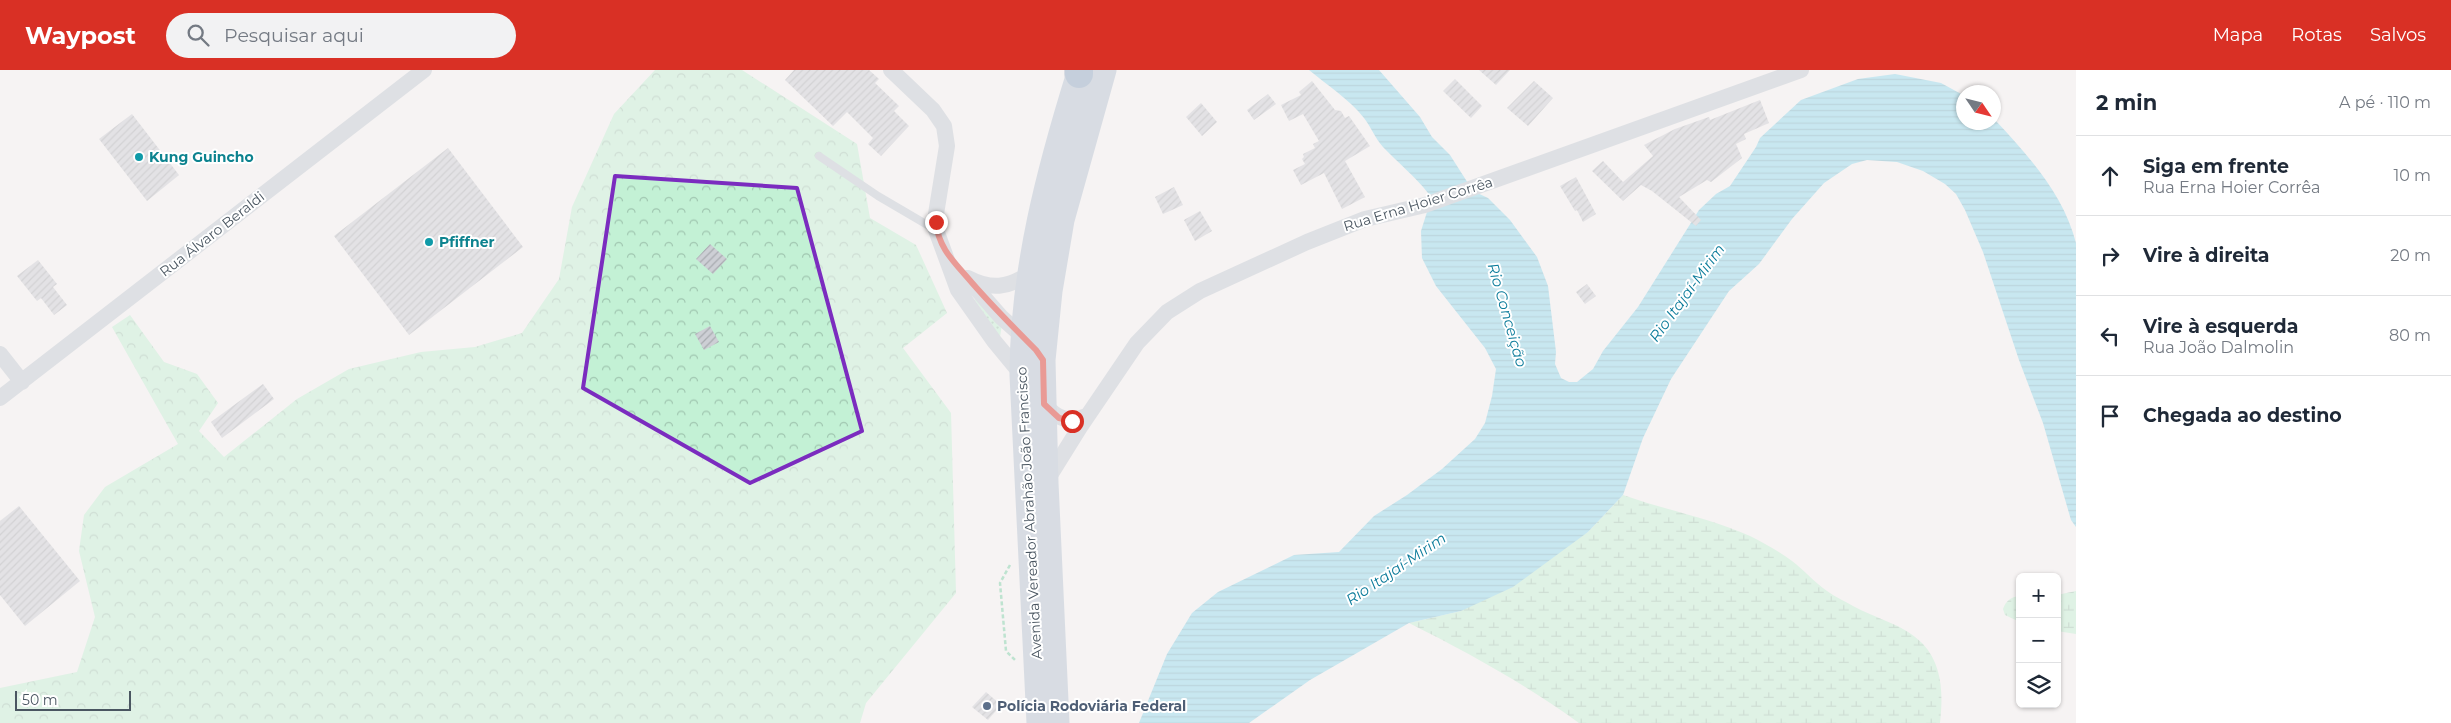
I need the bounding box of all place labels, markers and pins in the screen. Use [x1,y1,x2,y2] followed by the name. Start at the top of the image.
[149,148,254,166] place label: Kung Guincho
[133,151,145,163] marker: Kung Guincho
[439,233,495,251] place label: Pfiffner
[423,236,435,248] marker: Pfiffner
[997,697,1186,715] place label: Polícia Rodoviária Federal
[981,700,993,712] marker: Polícia Rodoviária Federal

